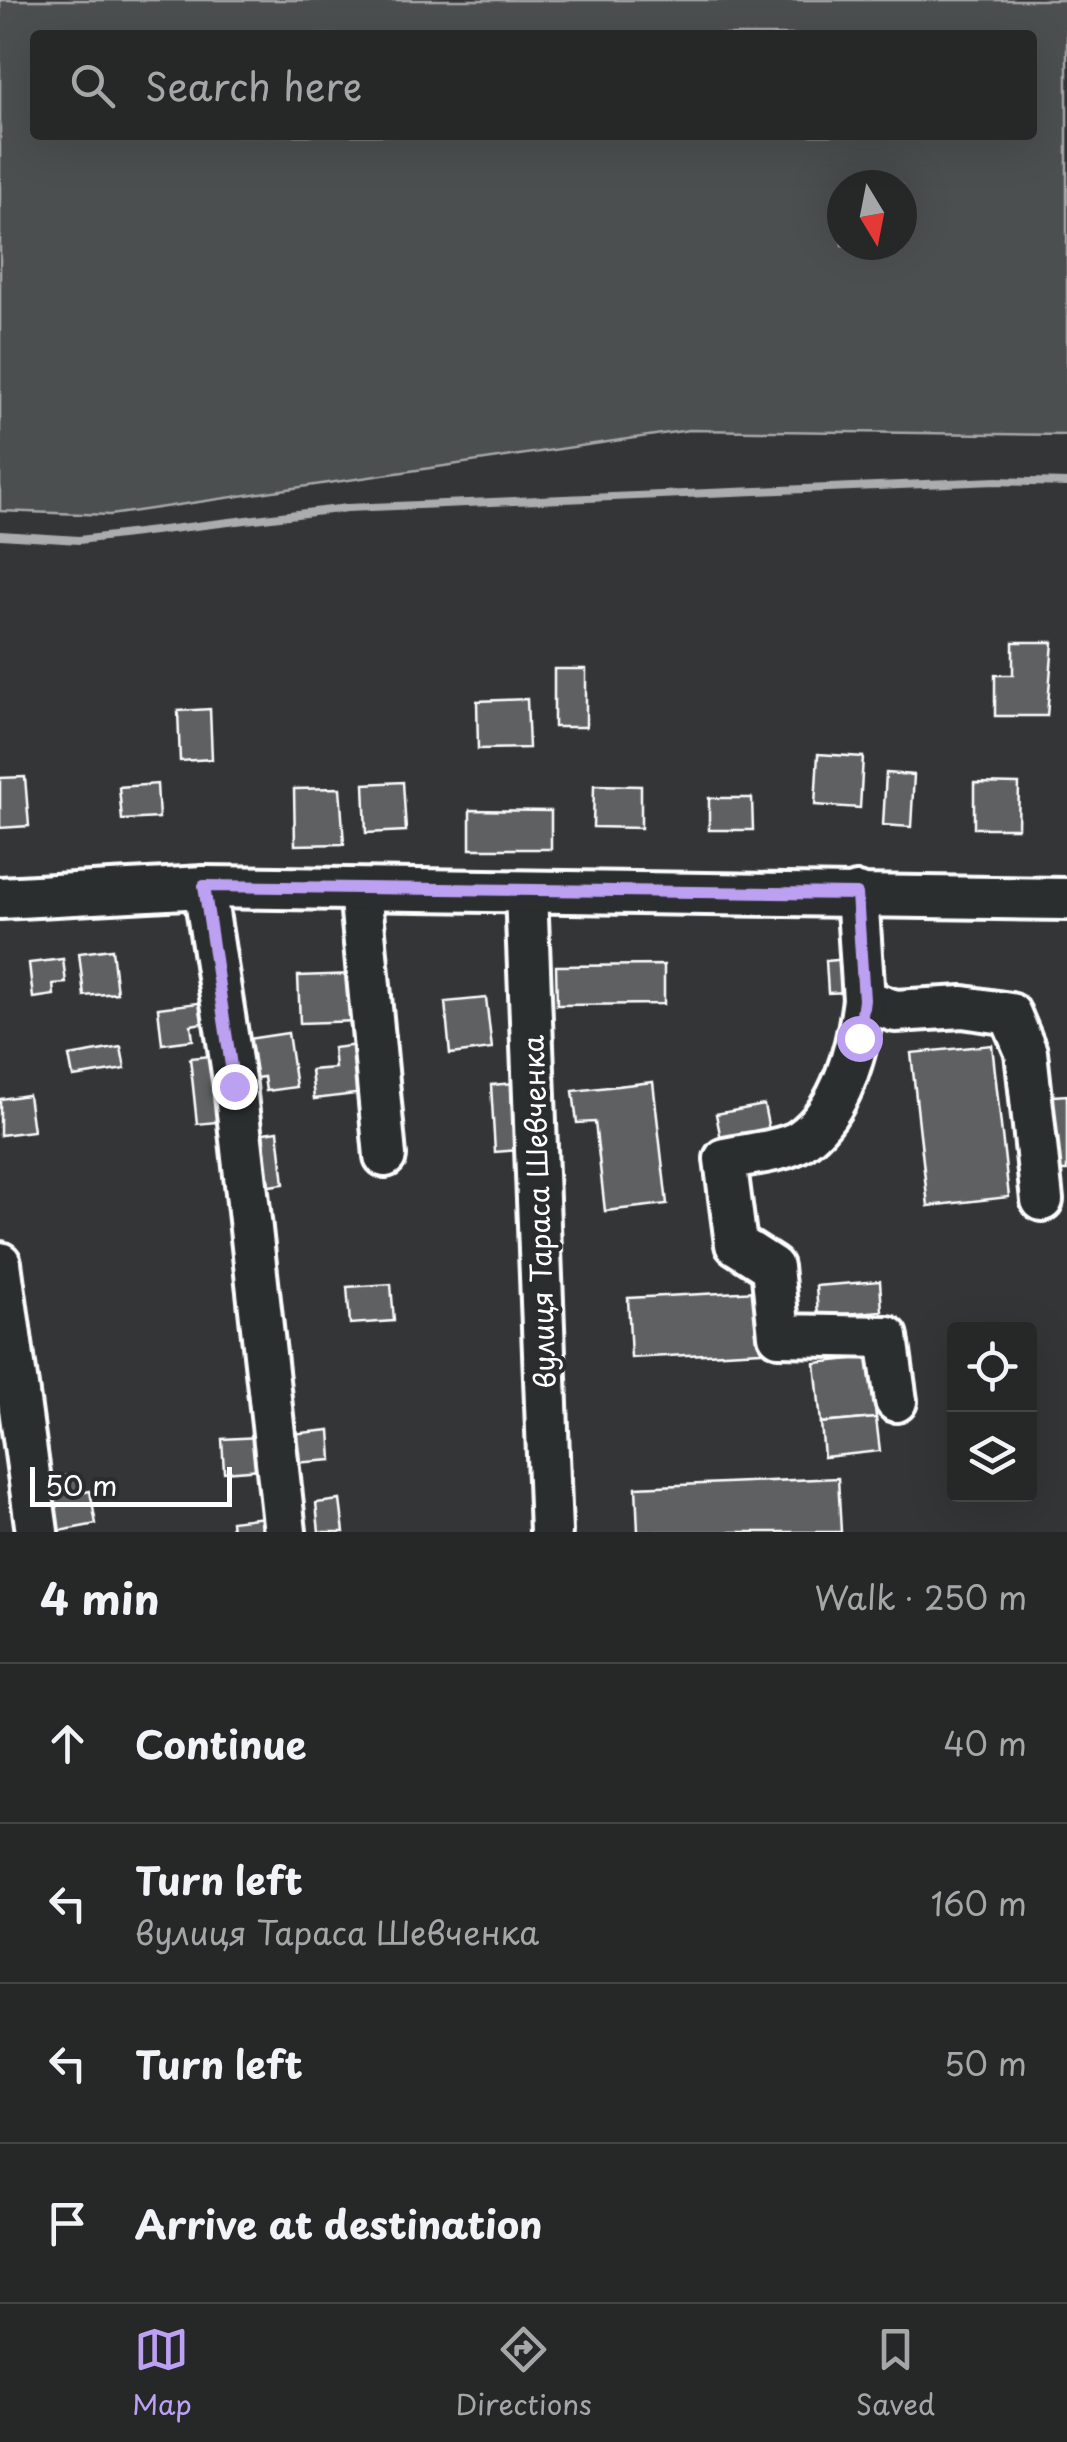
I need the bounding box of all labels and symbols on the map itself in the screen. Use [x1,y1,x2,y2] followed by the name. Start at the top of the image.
[827,170,917,260] north arrow
[837,1016,883,1062] route start
[510,1034,566,1389] street label: вулиця Тараса Шевченка
[212,1064,258,1110] route end
[30,1462,232,1506] scale bar

